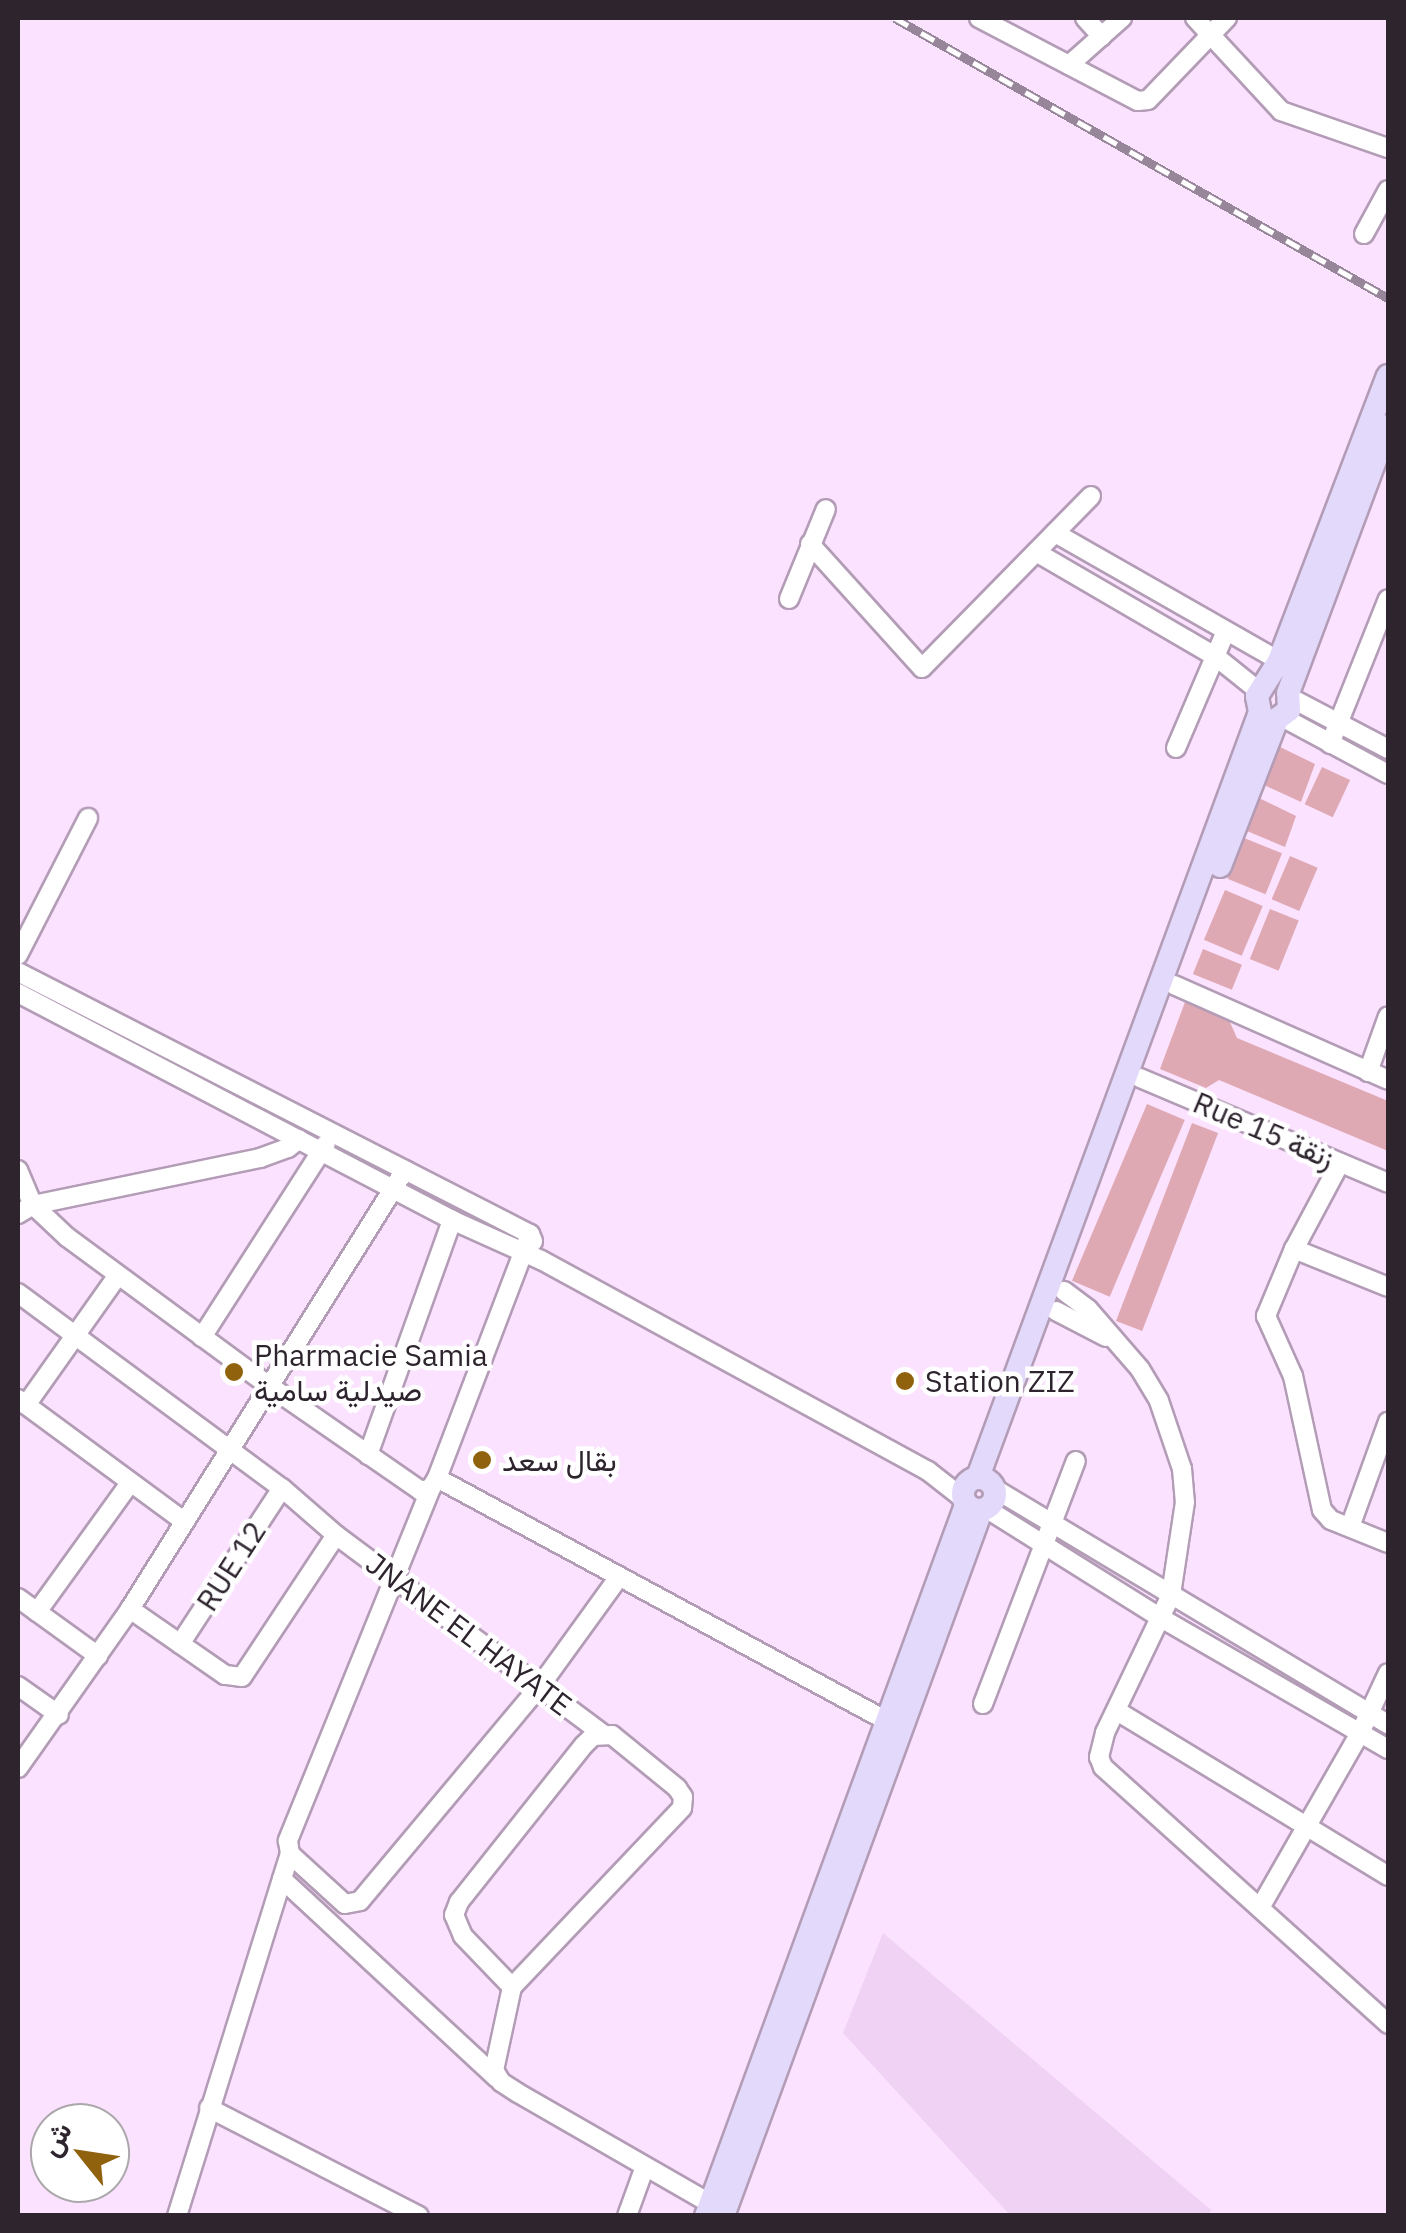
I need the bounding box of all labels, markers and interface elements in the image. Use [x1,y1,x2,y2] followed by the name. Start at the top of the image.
[1188,1084,1340,1176] street label: Rue 15 زنقة
[254,1337,488,1408] place label: Pharmacie Samia صيدلية سامية
[223,1361,245,1383] marker: Pharmacie Samia صيدلية سامية
[925,1363,1075,1399] place label: Station ZIZ
[894,1370,916,1392] marker: Station ZIZ
[502,1442,617,1478] place label: بقال سعد
[471,1449,493,1471] marker: بقال سعد
[189,1514,273,1618] street label: RUE 12
[359,1545,579,1723] street label: JNANE EL HAYATE
[30,2103,130,2203] north arrow
[31,2115,80,2163] text: ش

